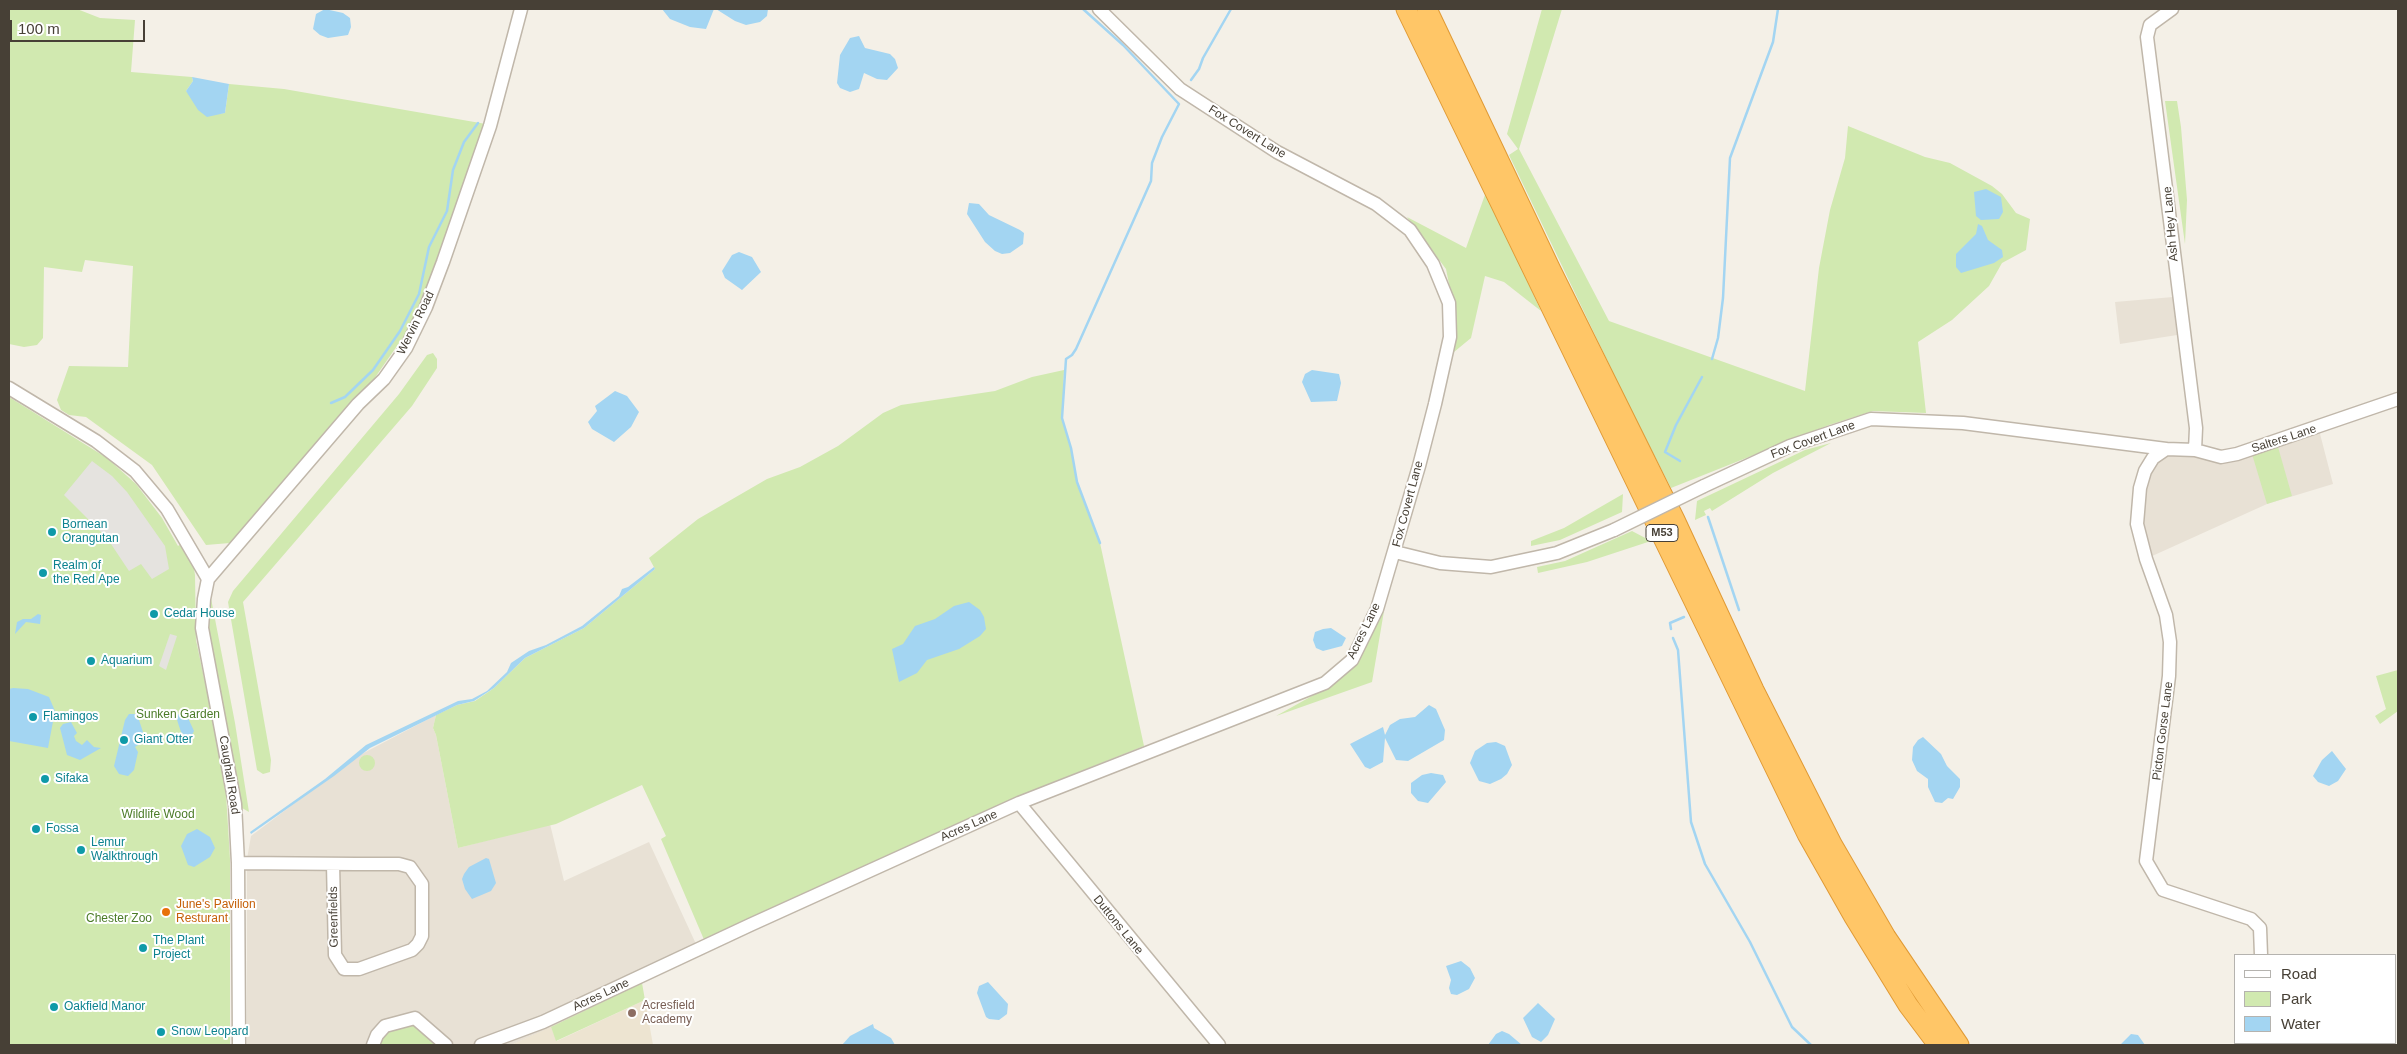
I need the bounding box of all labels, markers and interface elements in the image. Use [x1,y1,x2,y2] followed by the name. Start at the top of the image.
[12,10,148,42] scale bar
[18,20,60,37] text: 100 m
[1206,102,1288,162] street label: Fox Covert Lane
[2161,186,2181,262] street label: Ash Hey Lane
[394,289,438,357] street label: Wervin Road
[1769,418,1857,462] street label: Fox Covert Lane
[2250,422,2318,456] street label: Salters Lane
[1390,459,1426,549] street label: Fox Covert Lane
[62,518,119,546] place label: Bornean Orangutan
[1646,524,1678,542] road number: M53
[46,526,58,538] marker: Bornean Orangutan
[53,559,120,587] place label: Realm of the Red Ape
[37,567,49,579] marker: Realm of the Red Ape
[1344,601,1384,661] street label: Acres Lane
[164,607,235,621] place label: Cedar House
[148,608,160,620] marker: Cedar House
[101,654,152,668] place label: Aquarium
[85,655,97,667] marker: Aquarium
[2150,681,2176,781] street label: Picton Gorse Lane
[136,708,220,722] park label: Sunken Garden
[43,710,98,724] place label: Flamingos
[27,711,39,723] marker: Flamingos
[134,733,193,747] place label: Giant Otter
[118,734,130,746] marker: Giant Otter
[216,735,242,815] street label: Caughall Road
[55,772,88,786] place label: Sifaka
[39,773,51,785] marker: Sifaka
[938,807,1000,845] street label: Acres Lane
[121,808,195,822] park label: Wildlife Wood
[46,822,79,836] place label: Fossa
[30,823,42,835] marker: Fossa
[91,836,158,864] place label: Lemur Walkthrough
[75,844,87,856] marker: Lemur Walkthrough
[326,886,342,948] street label: Greenfields
[1090,893,1146,957] street label: Duttons Lane
[176,898,256,926] place label: June's Pavilion Resturant
[160,906,172,918] marker: June's Pavilion Resturant
[86,912,152,926] park label: Chester Zoo
[153,934,204,962] place label: The Plant Project
[137,942,149,954] marker: The Plant Project
[2234,954,2397,1044] legend
[2281,965,2317,982] text: Road
[570,976,632,1014] street label: Acres Lane
[2281,990,2312,1007] text: Park
[642,999,695,1027] place label: Acresfield Academy
[64,1000,145,1014] place label: Oakfield Manor
[48,1001,60,1013] marker: Oakfield Manor
[626,1007,638,1019] marker: Acresfield Academy
[2281,1015,2320,1032] text: Water
[171,1025,248,1039] place label: Snow Leopard
[155,1026,167,1038] marker: Snow Leopard

